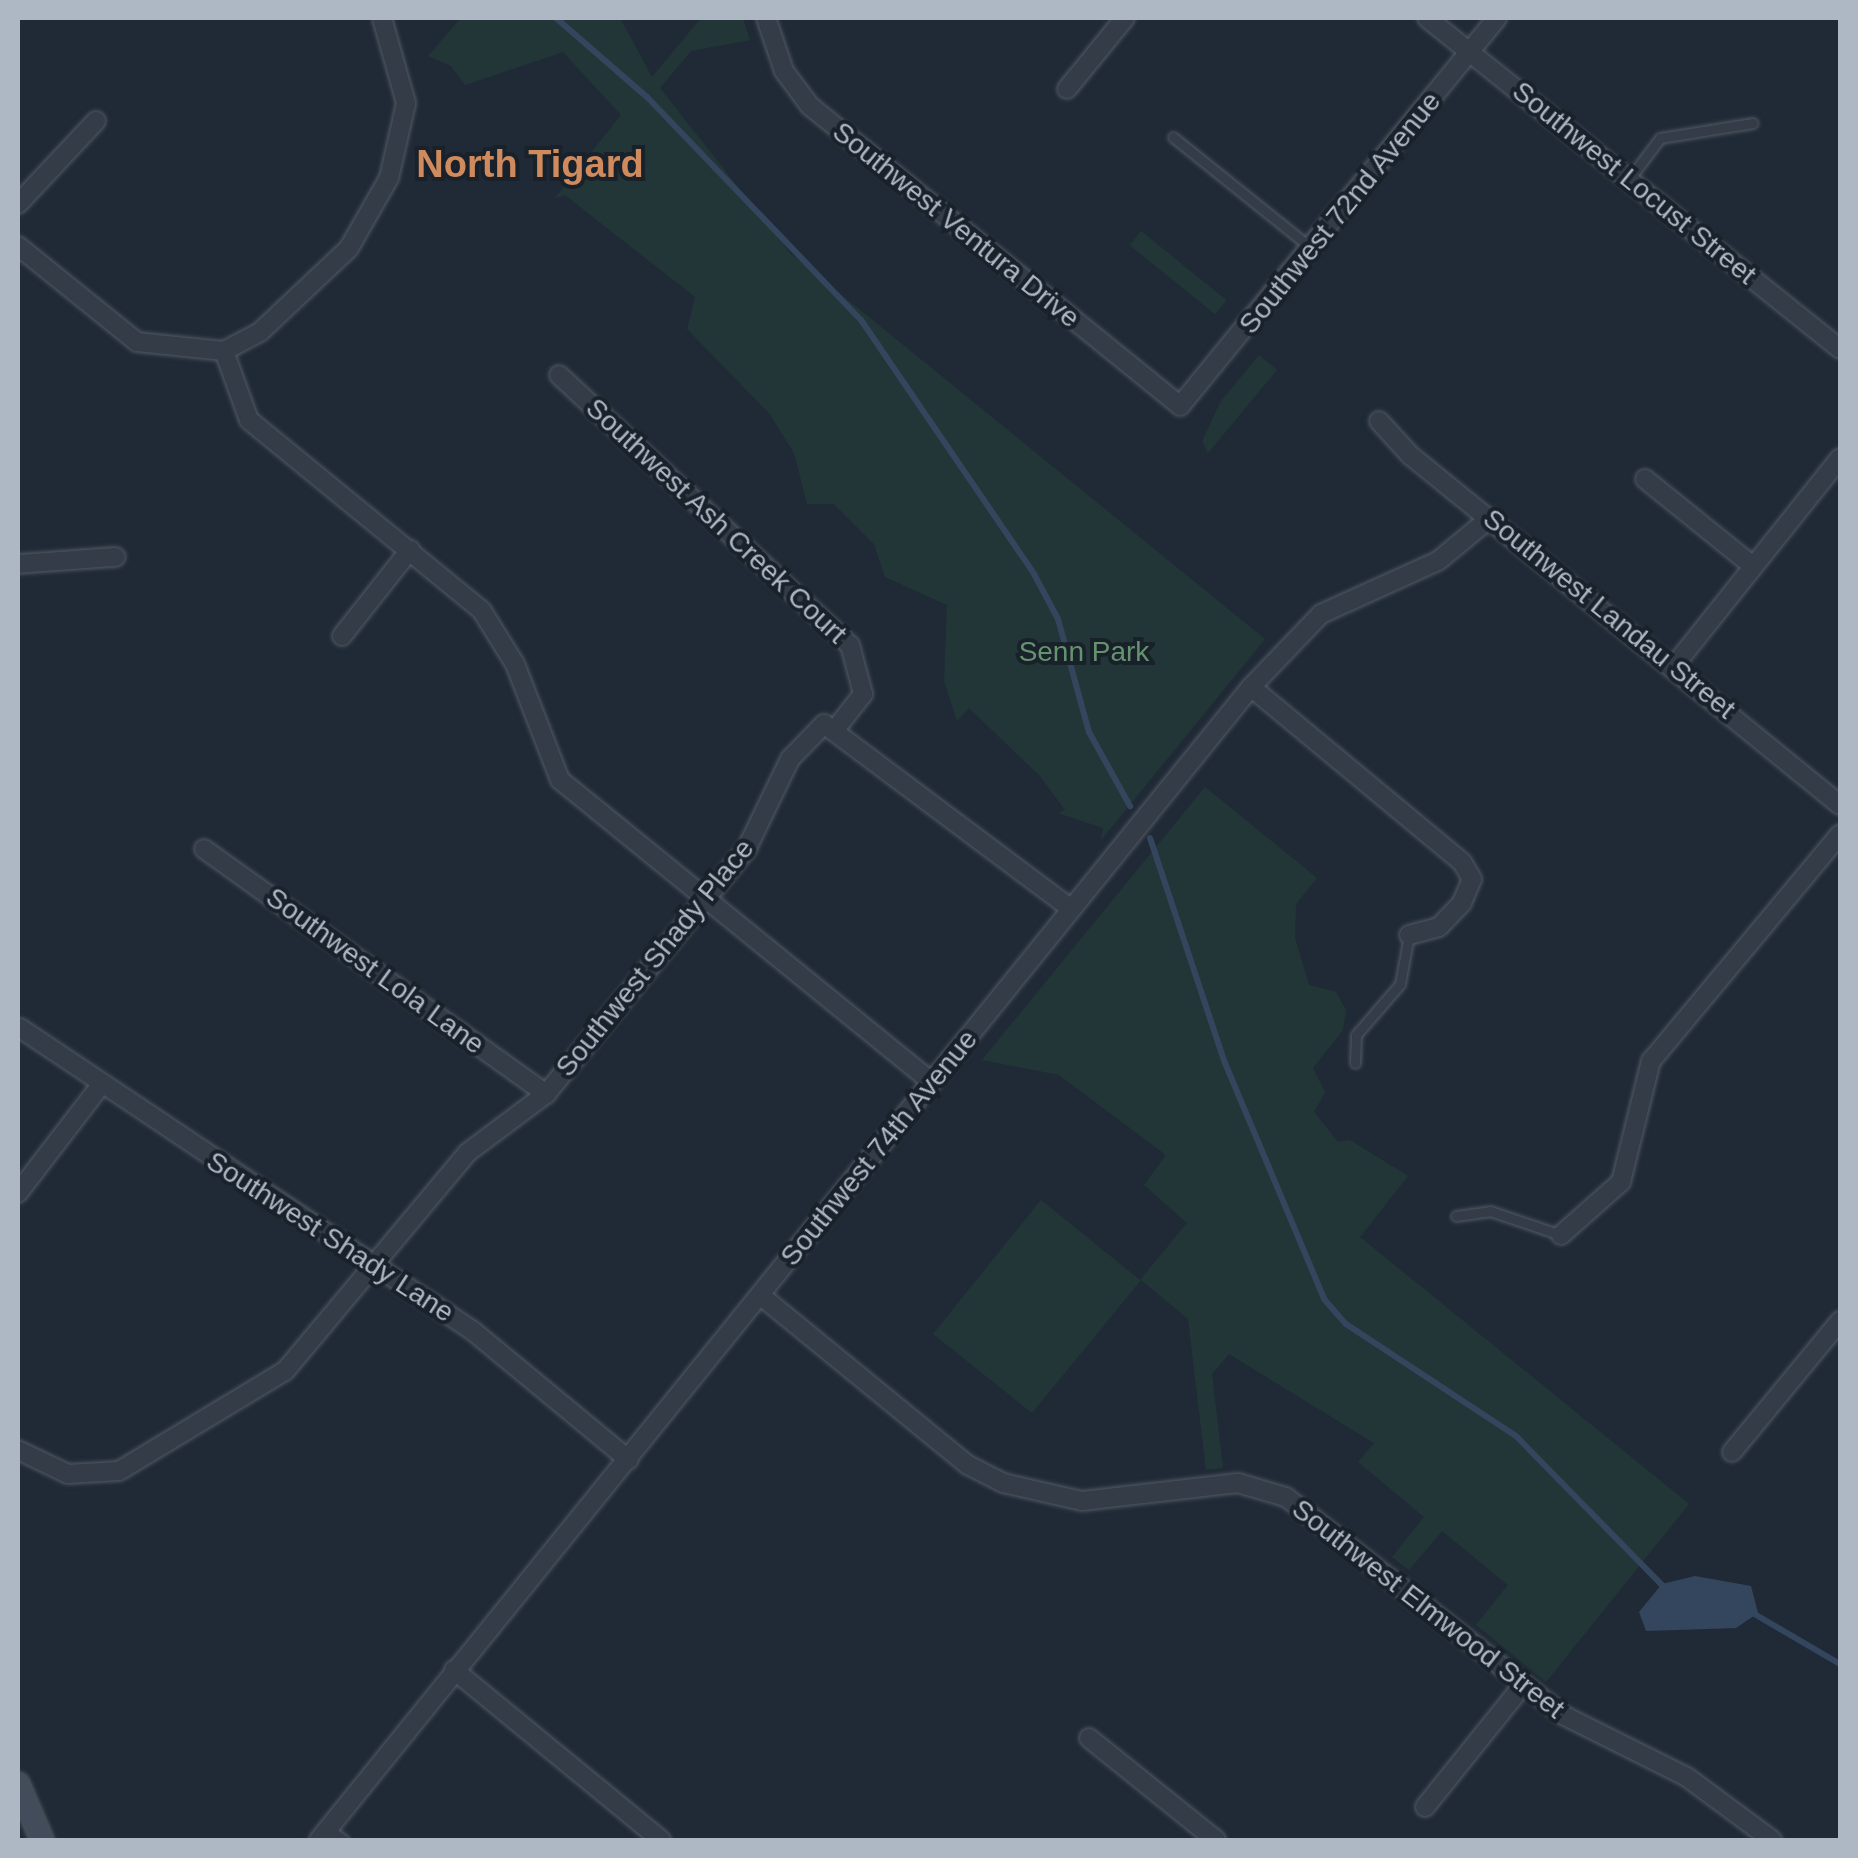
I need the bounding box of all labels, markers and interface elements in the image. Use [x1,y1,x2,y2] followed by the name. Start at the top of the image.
[1505,74,1763,292] street label: Southwest Locust Street
[1232,85,1448,341] street label: Southwest 72nd Avenue
[826,115,1086,335] street label: Southwest Ventura Drive
[416,142,644,188] district label: North Tigard
[578,391,854,651] street label: Southwest Ash Creek Court
[1476,502,1742,726] street label: Southwest Landau Street
[1019,635,1149,669] park label: Senn Park
[549,833,761,1083] street label: Southwest Shady Place
[259,881,491,1061] street label: Southwest Lola Lane
[773,1023,985,1273] street label: Southwest 74th Avenue
[200,1144,460,1330] street label: Southwest Shady Lane
[1285,1492,1571,1726] street label: Southwest Elmwood Street

